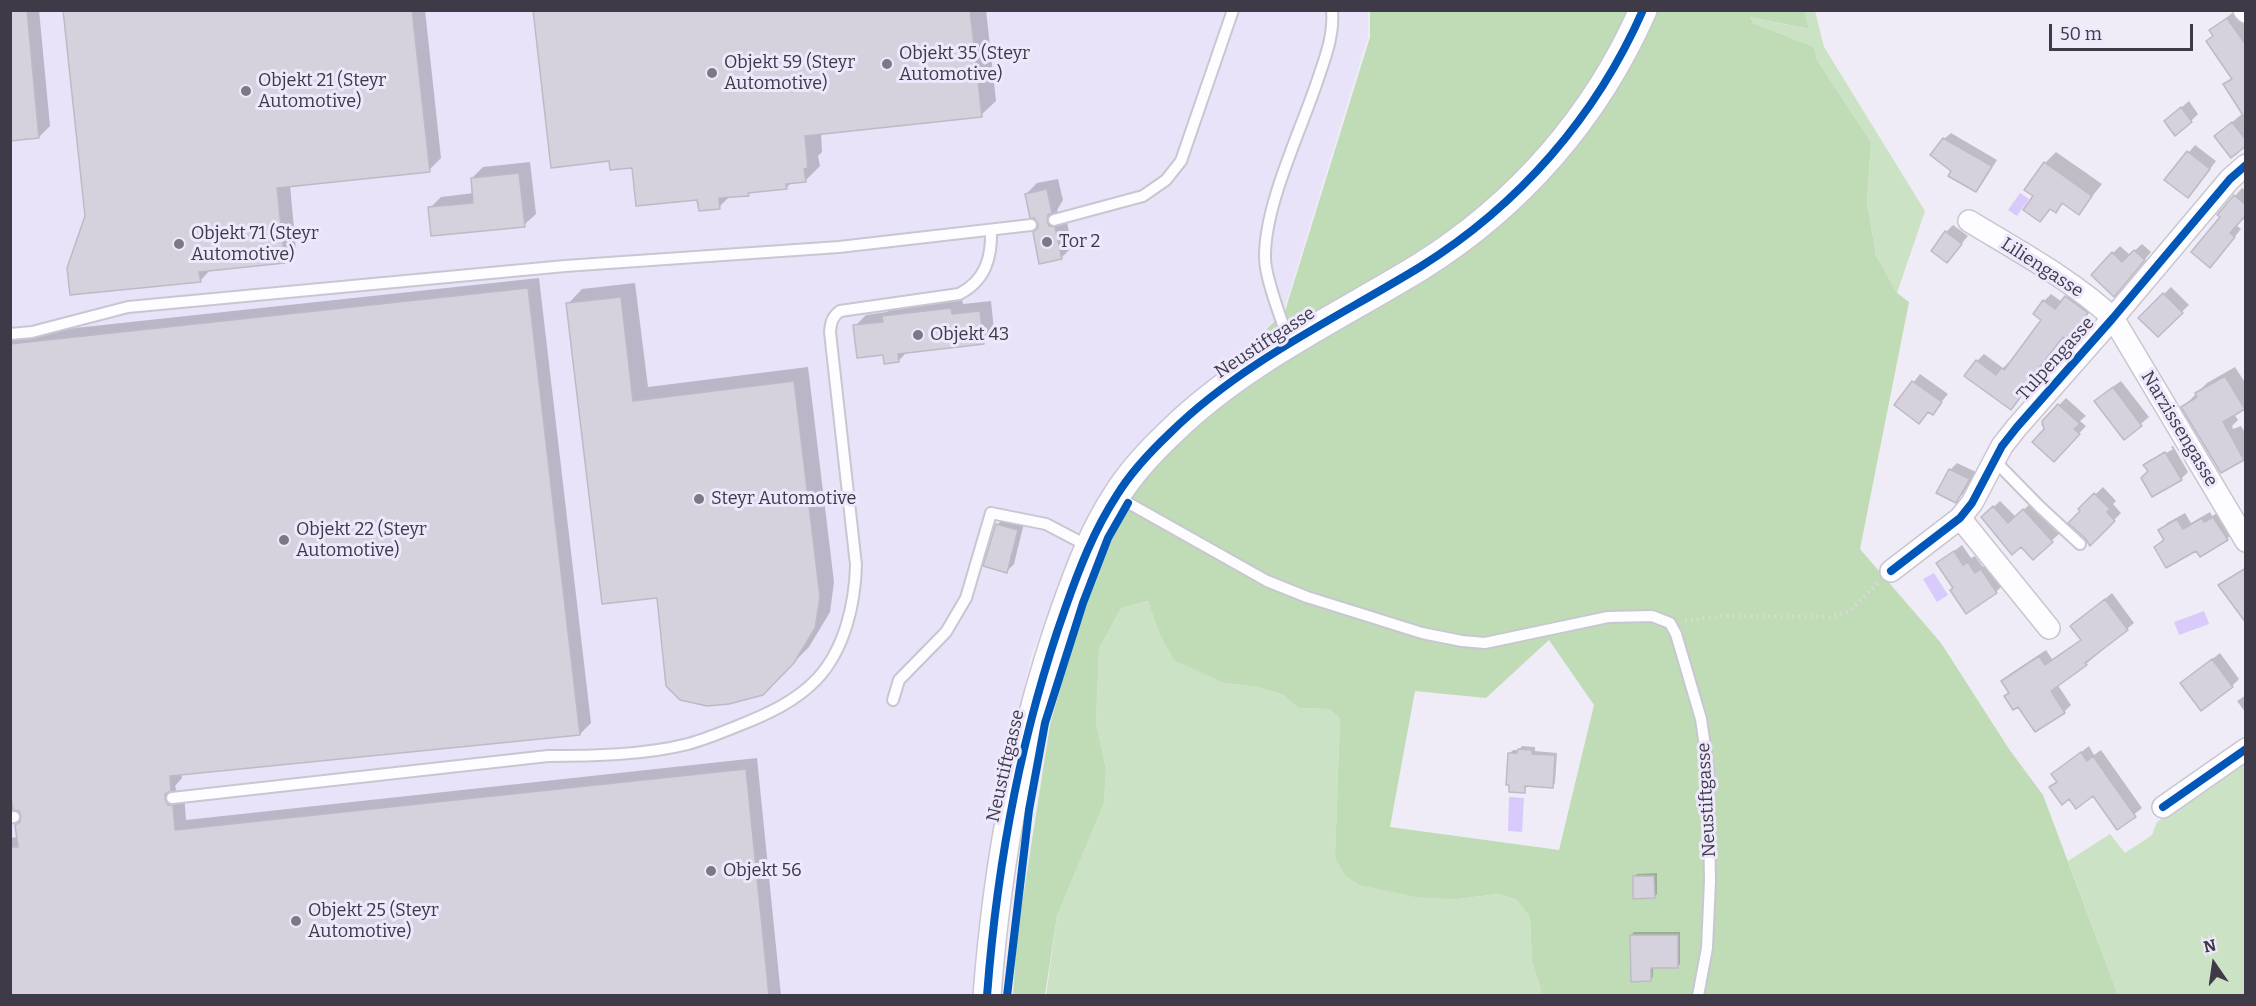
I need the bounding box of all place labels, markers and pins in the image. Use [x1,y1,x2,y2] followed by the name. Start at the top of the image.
[899,43,1030,86] place label: Objekt 35 (Steyr Automotive)
[724,52,855,94] place label: Objekt 59 (Steyr Automotive)
[880,57,894,71] marker: Objekt 35 (Steyr Automotive)
[705,66,719,80] marker: Objekt 59 (Steyr Automotive)
[258,70,386,112] place label: Objekt 21 (Steyr Automotive)
[239,84,253,98] marker: Objekt 21 (Steyr Automotive)
[191,223,319,266] place label: Objekt 71 (Steyr Automotive)
[1059,231,1100,253] place label: Tor 2
[1040,235,1054,249] marker: Tor 2
[172,237,186,251] marker: Objekt 71 (Steyr Automotive)
[930,324,1009,346] place label: Objekt 43
[911,328,925,342] marker: Objekt 43
[711,488,856,510] place label: Steyr Automotive
[692,492,706,506] marker: Steyr Automotive
[296,519,427,562] place label: Objekt 22 (Steyr Automotive)
[277,533,291,547] marker: Objekt 22 (Steyr Automotive)
[723,860,802,882] place label: Objekt 56
[704,864,718,878] marker: Objekt 56
[308,900,439,942] place label: Objekt 25 (Steyr Automotive)
[289,914,303,928] marker: Objekt 25 (Steyr Automotive)

